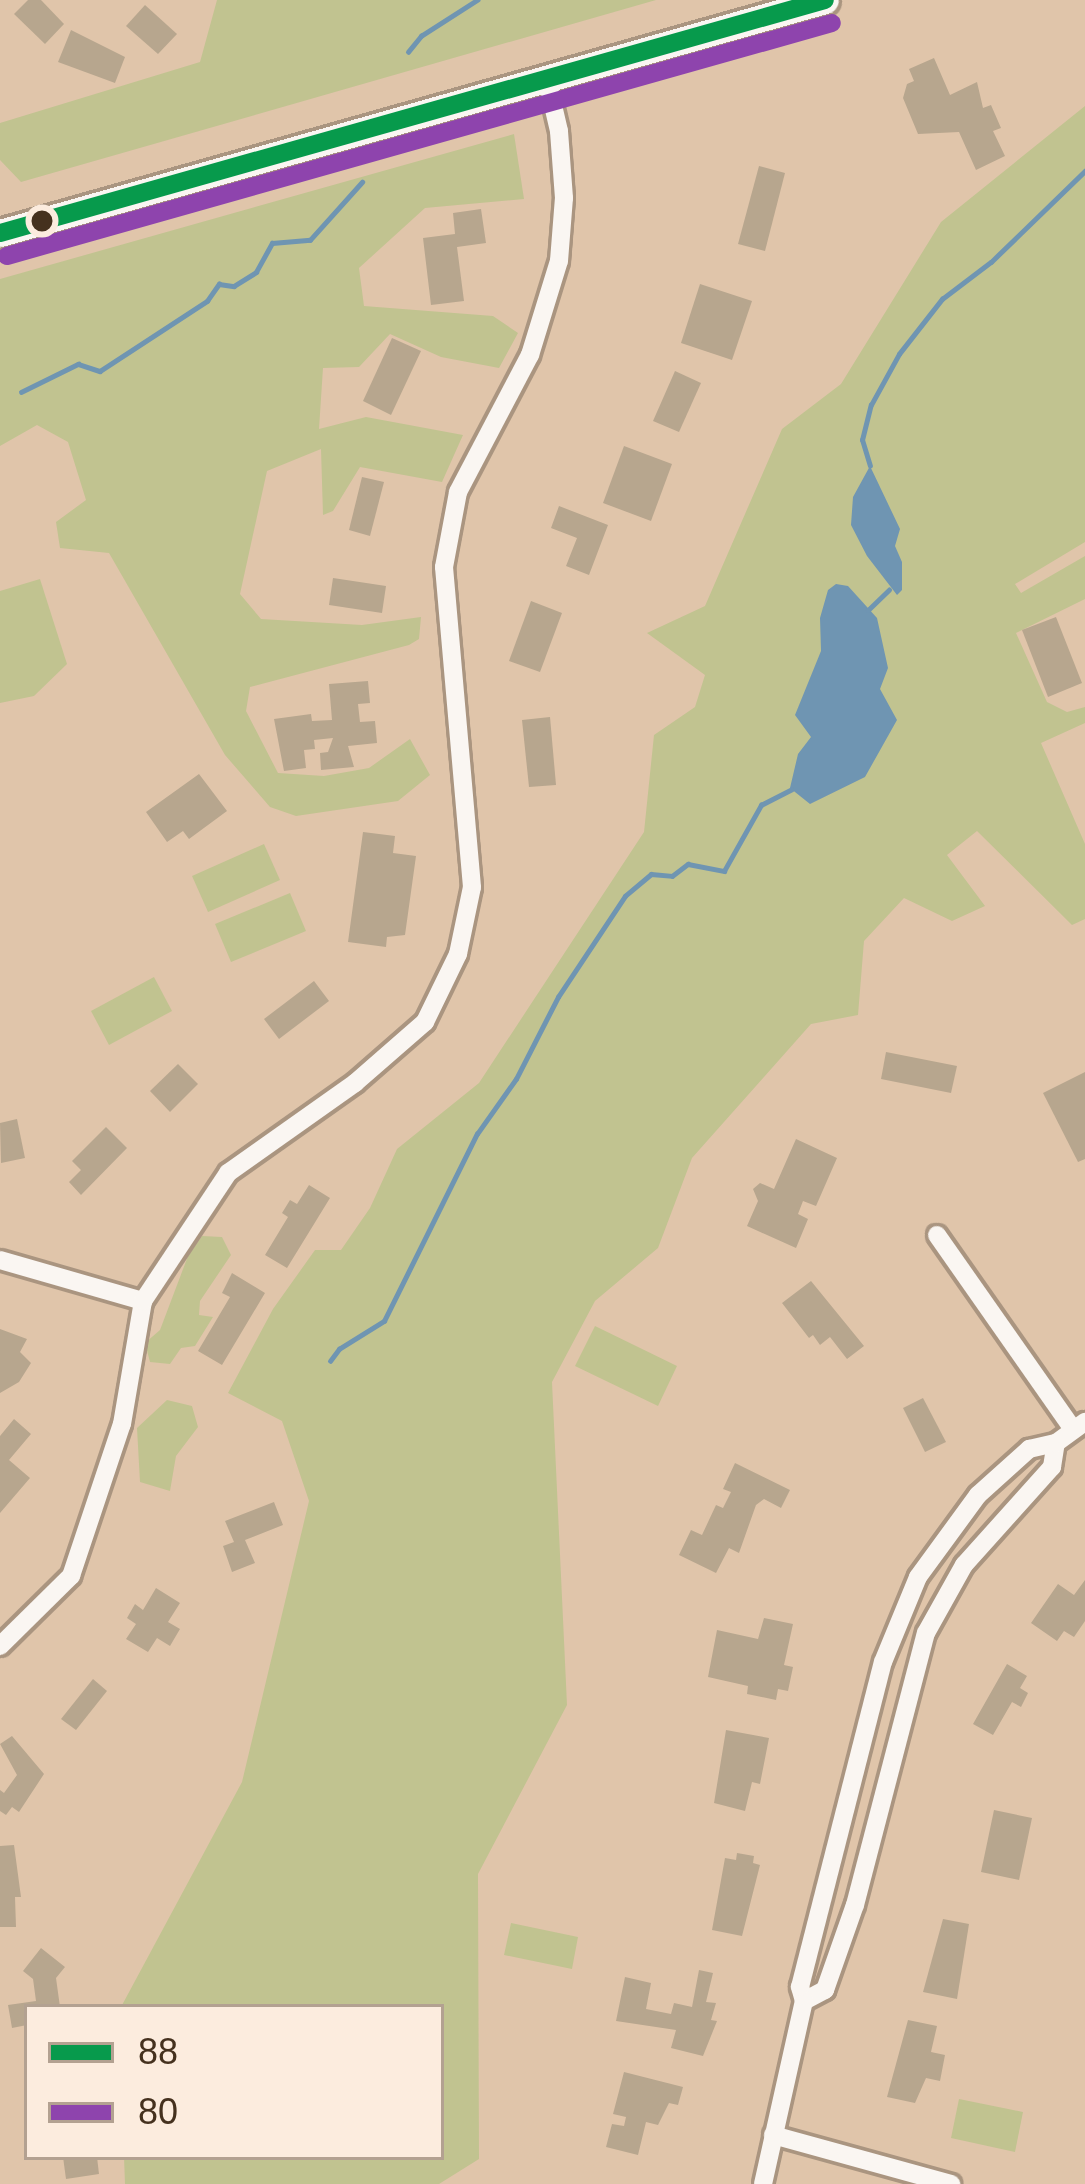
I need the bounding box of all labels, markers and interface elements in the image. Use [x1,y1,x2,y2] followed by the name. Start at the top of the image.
[31,210,53,232] unlabelled marker
[24,2004,444,2160] legend
[138,2031,178,2072] text: 88
[138,2091,178,2132] text: 80

